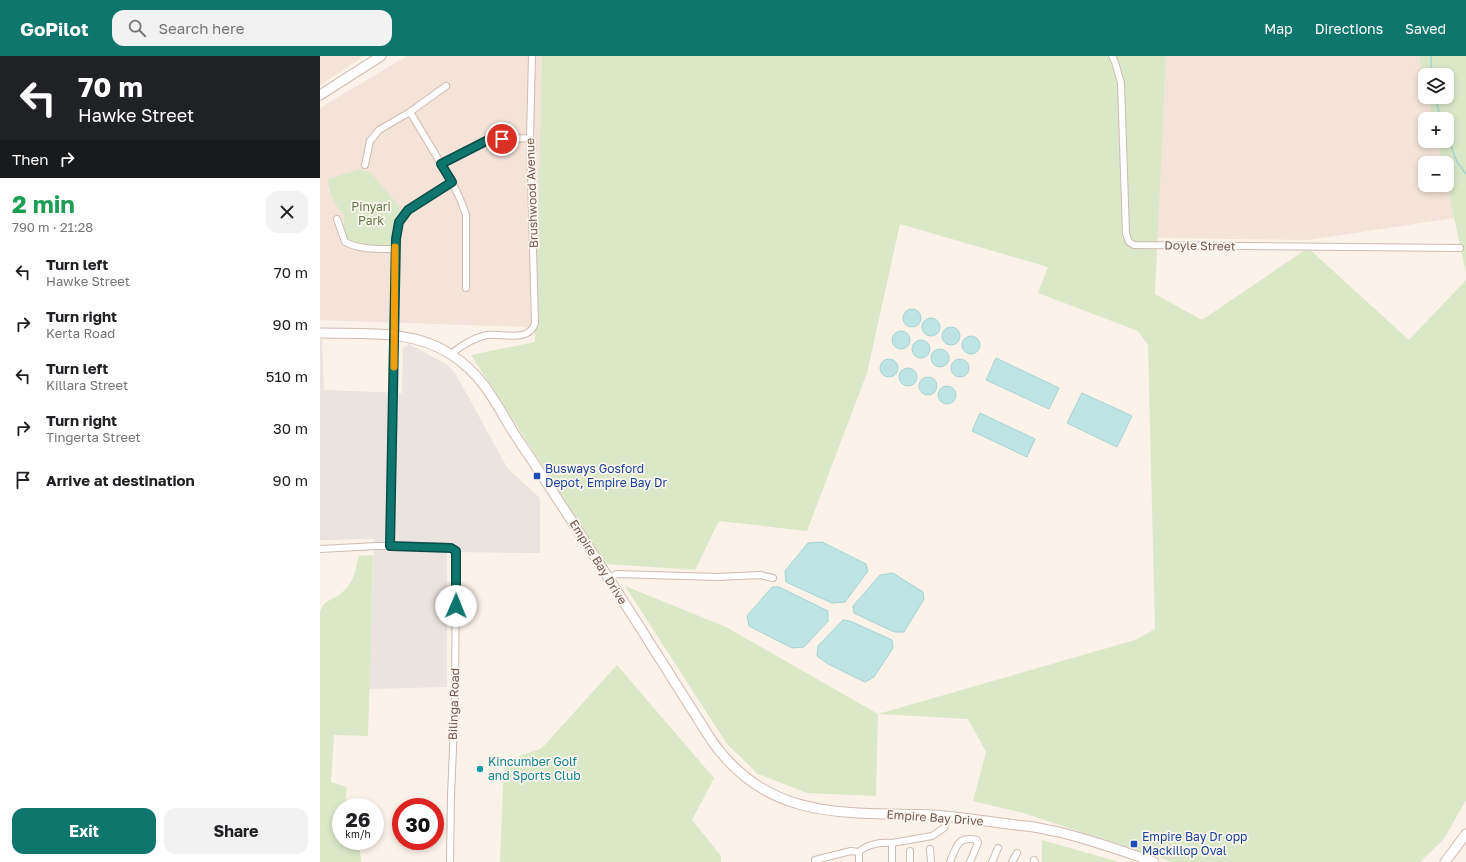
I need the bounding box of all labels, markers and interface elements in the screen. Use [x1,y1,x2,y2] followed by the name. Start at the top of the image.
[112,10,392,46] search box
[20,17,88,40] text: GoPilot
[126,17,148,39] icon: search
[158,19,244,37] text: Search here
[1264,20,1293,37] text: Map
[1315,20,1383,37] text: Directions
[1405,20,1446,37] text: Saved
[1418,68,1454,192] map controls
[1418,68,1454,104] button: layers
[78,70,143,103] text: 70 m
[12,72,64,124] icon: left
[78,104,194,126] text: Hawke Street
[1418,112,1454,148] button: +
[485,122,519,156] pin
[491,128,513,150] icon: arrive
[522,138,541,248] street label: Brushwood Avenue
[56,148,78,170] icon: right
[12,150,48,168] text: Then
[1418,156,1454,192] button: −
[12,189,75,218] text: 2 min
[266,191,308,233] button: close
[351,199,391,228] park label: Pinyari Park
[12,219,93,235] text: 790 m · 21:28
[1164,237,1236,254] street label: Doyle Street
[46,255,108,273] text: Turn left
[12,261,34,283] icon: left
[274,263,308,281] text: 70 m
[46,273,130,289] text: Hawke Street
[46,307,117,325] text: Turn right
[12,313,34,335] icon: right
[273,315,308,333] text: 90 m
[46,325,115,341] text: Kerta Road
[46,359,108,377] text: Turn left
[12,365,34,387] icon: left
[266,367,308,385] text: 510 m
[46,377,128,393] text: Killara Street
[46,411,117,429] text: Turn right
[12,417,34,439] icon: right
[273,419,308,437] text: 30 m
[46,429,141,445] text: Tingerta Street
[545,461,667,490] place label: Busways Gosford Depot, Empire Bay Dr
[12,469,34,491] icon: arrive
[46,471,195,489] text: Arrive at destination
[273,471,308,489] text: 90 m
[532,471,542,481] marker: Busways Gosford Depot, Empire Bay Dr
[566,517,631,607] street label: Empire Bay Drive
[435,585,477,627] position arrow
[445,668,462,740] street label: Bilinga Road
[488,754,581,783] place label: Kincumber Golf and Sports Club
[475,764,485,774] marker: Kincumber Golf and Sports Club
[392,798,444,850] speed limit sign: 30
[346,807,370,831] text: 26
[886,807,984,828] street label: Empire Bay Drive
[12,808,156,854] button: Exit
[164,808,308,854] button: Share
[345,828,371,840] text: km/h
[1142,829,1247,858] place label: Empire Bay Dr opp Mackillop Oval
[1129,839,1139,849] marker: Empire Bay Dr opp Mackillop Oval

